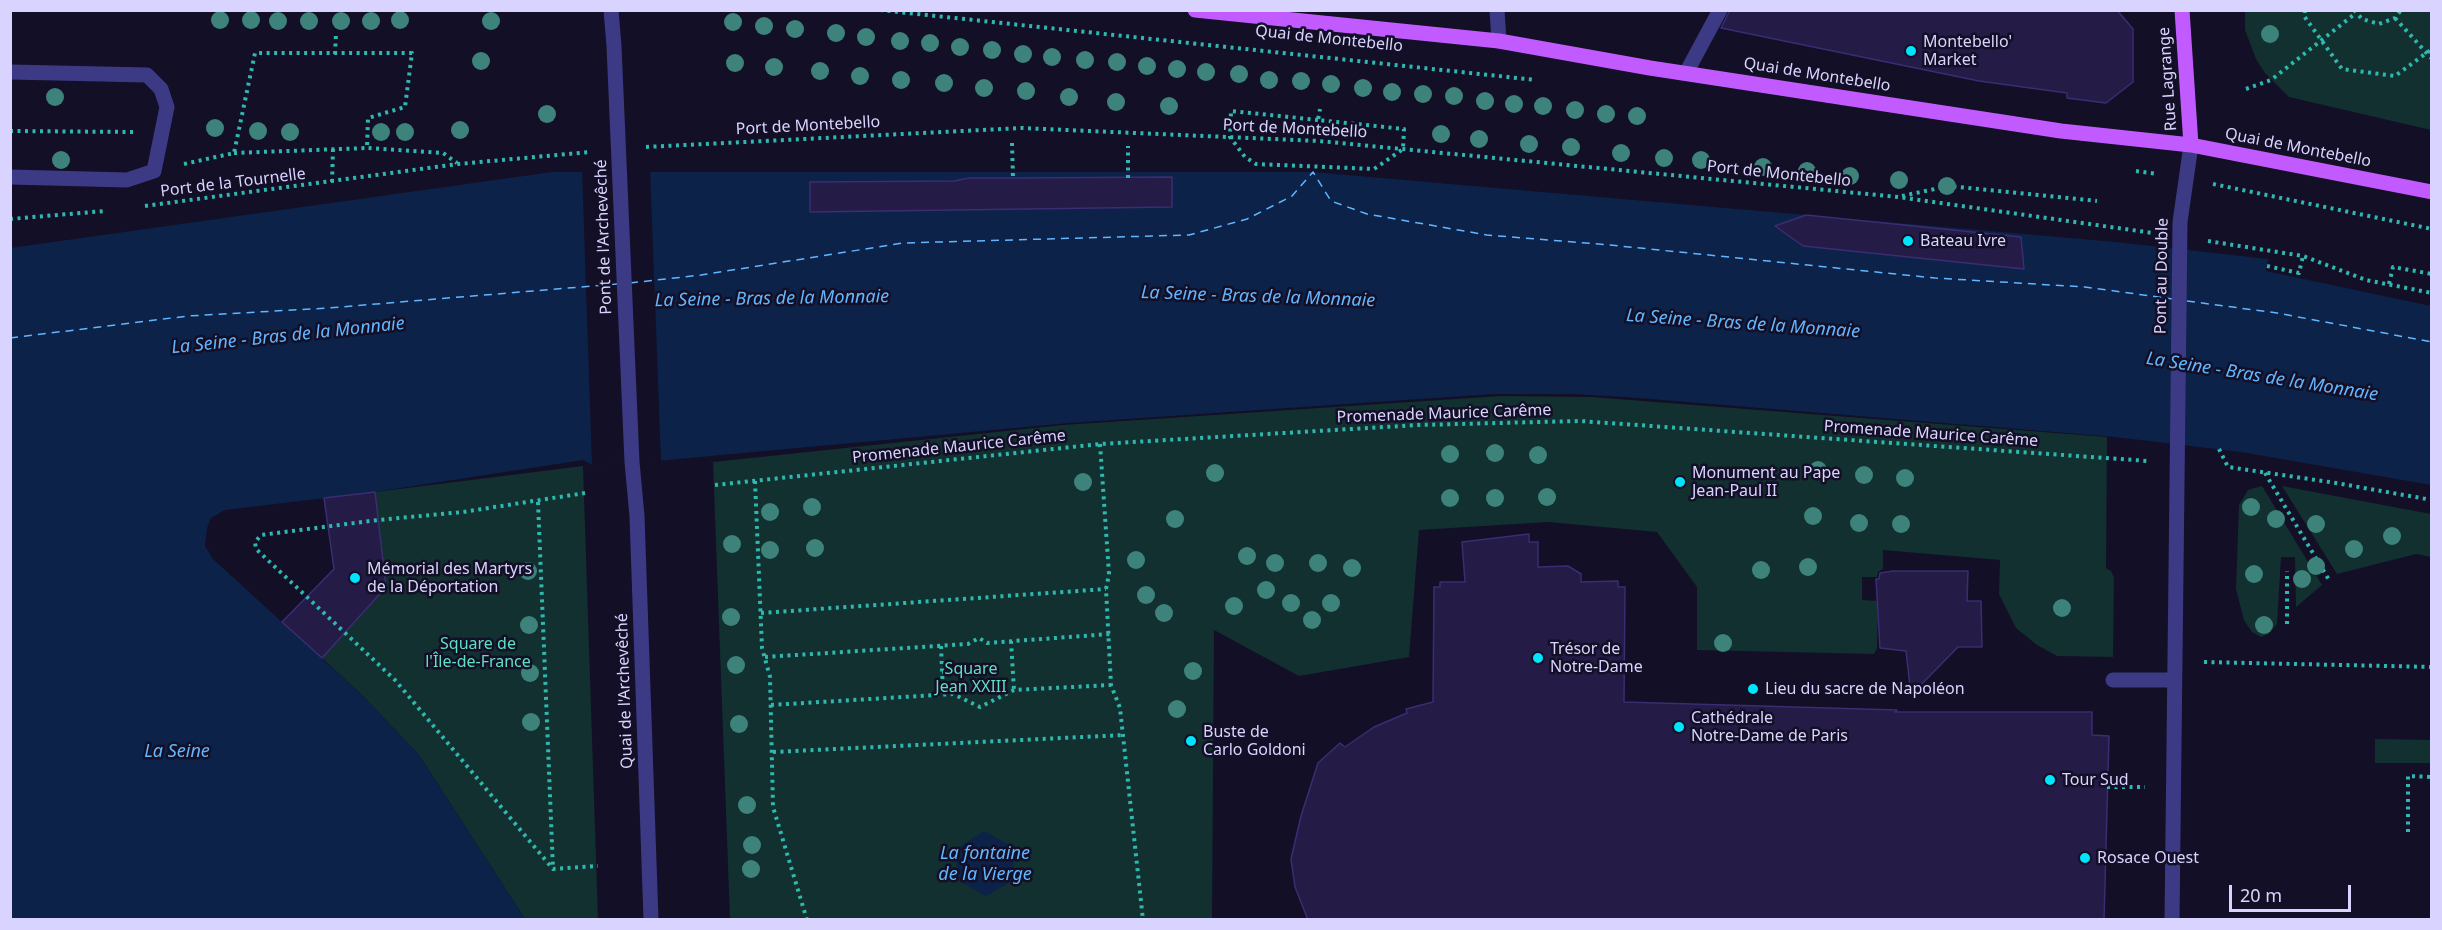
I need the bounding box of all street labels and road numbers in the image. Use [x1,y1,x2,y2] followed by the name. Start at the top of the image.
[1254,22,1404,56] street label: Quai de Montebello
[2155,26,2181,132] street label: Rue Lagrange
[1742,54,1892,96] street label: Quai de Montebello
[735,113,881,139] street label: Port de Montebello
[1222,116,1368,142] street label: Port de Montebello
[2223,124,2373,172] street label: Quai de Montebello
[1706,157,1852,191] street label: Port de Montebello
[592,159,616,315] street label: Pont de l'Archevêché
[159,165,307,201] street label: Port de la Tournelle
[2151,218,2173,334] street label: Pont au Double
[1336,401,1552,427] street label: Promenade Maurice Carême
[1823,417,2039,451] street label: Promenade Maurice Carême
[851,426,1067,468] street label: Promenade Maurice Carême
[613,613,637,769] street label: Quai de l'Archevêché

